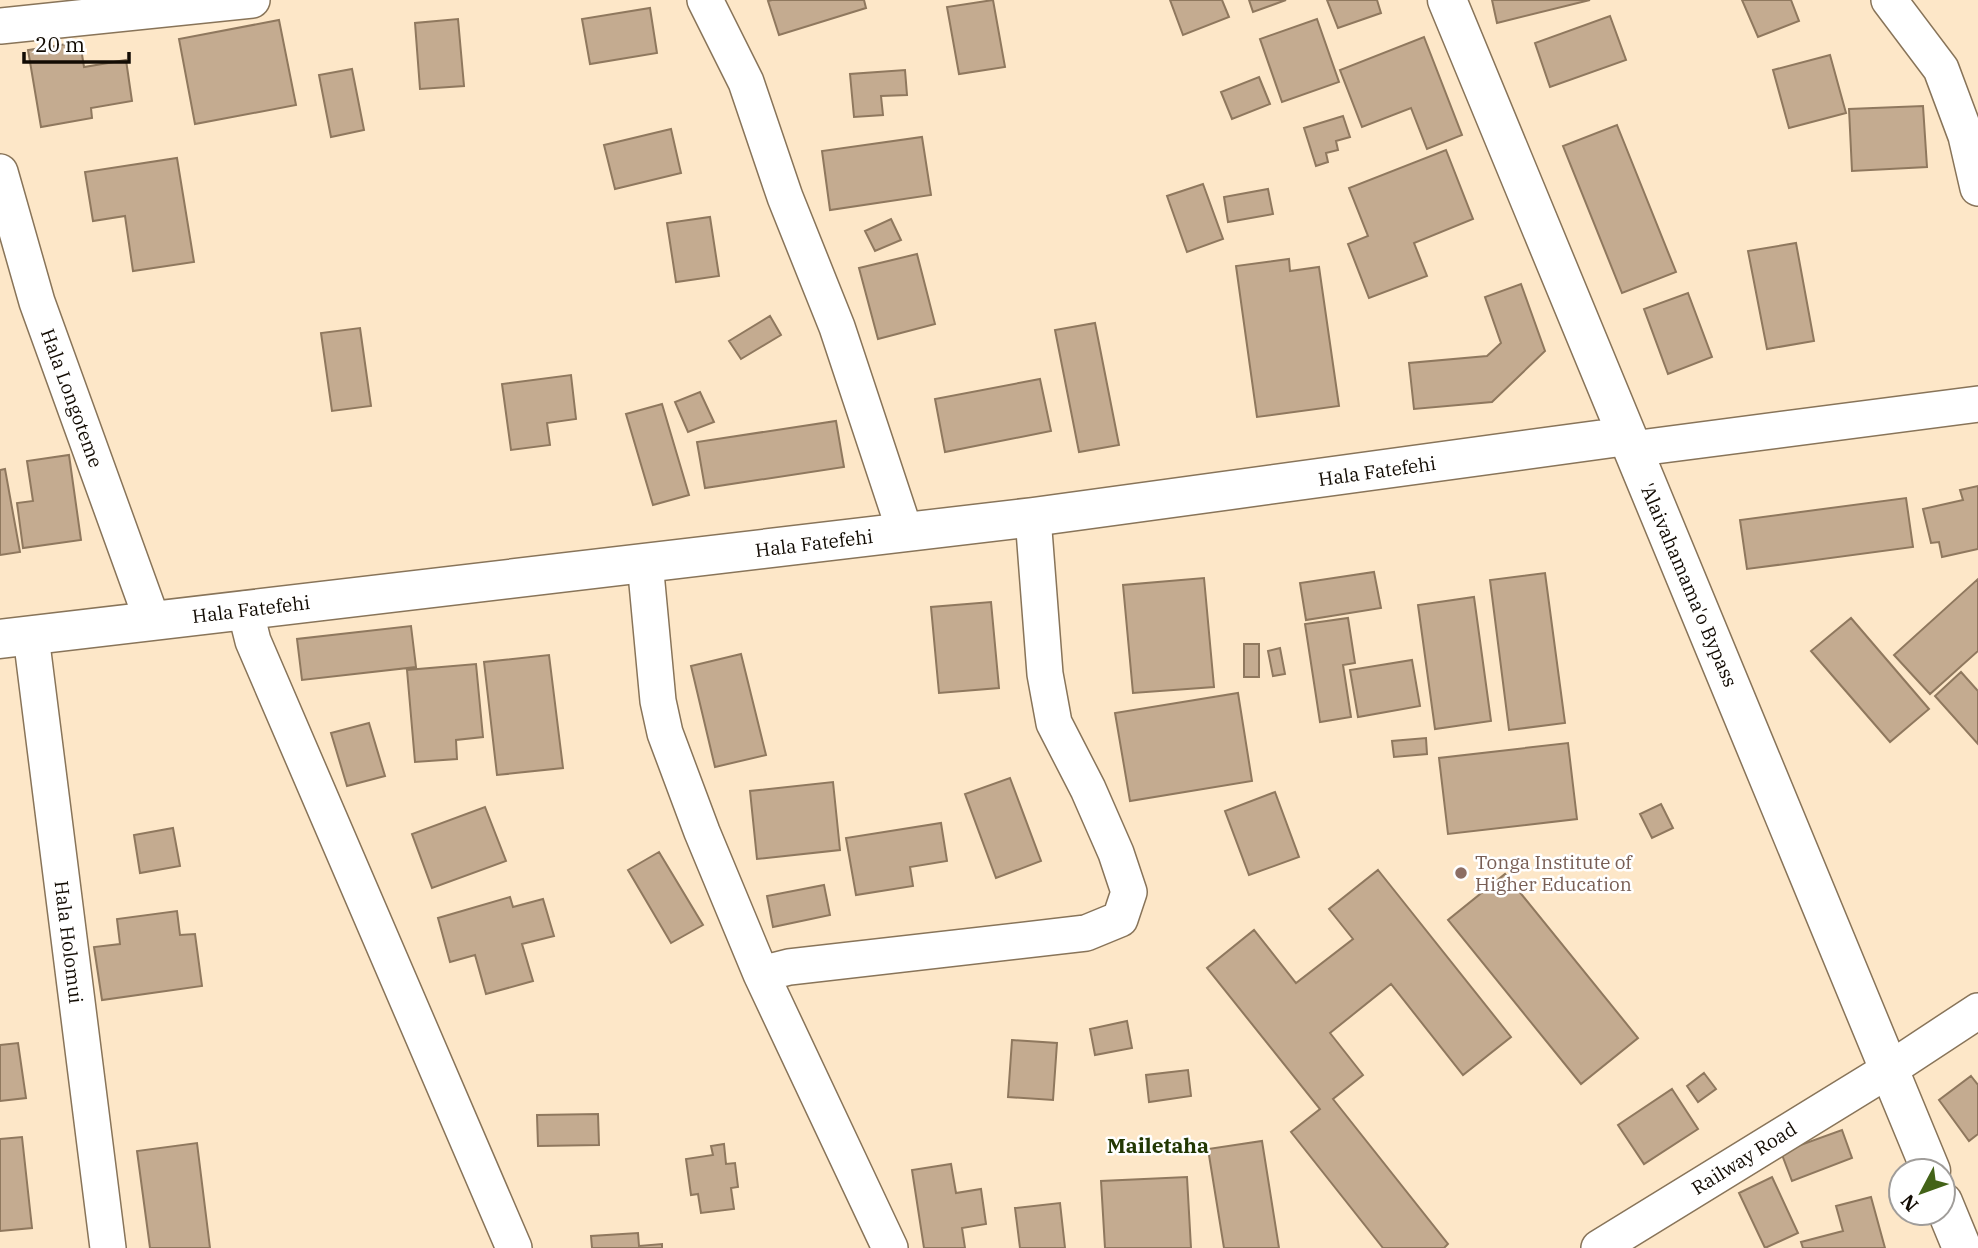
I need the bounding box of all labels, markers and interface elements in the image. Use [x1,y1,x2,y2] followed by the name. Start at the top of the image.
[24,21,130,65] scale bar
[35,30,85,58] text: 20 m
[36,325,108,471] street label: Hala Longoteme
[1317,451,1437,491] street label: Hala Fatefehi
[1635,480,1743,690] street label: 'Alaivahamama'o Bypass
[754,524,874,562] street label: Hala Fatefehi
[191,590,311,628] street label: Hala Fatefehi
[1475,850,1633,896] place label: Tonga Institute of Higher Education
[1453,865,1469,881] marker: Tonga Institute of Higher Education
[50,879,88,1005] street label: Hala Holomui
[1687,1116,1801,1200] street label: Railway Road
[1107,1131,1209,1159] district label: Mailetaha
[1887,1157,1957,1227] north arrow
[1895,1190,1923,1217] text: N

